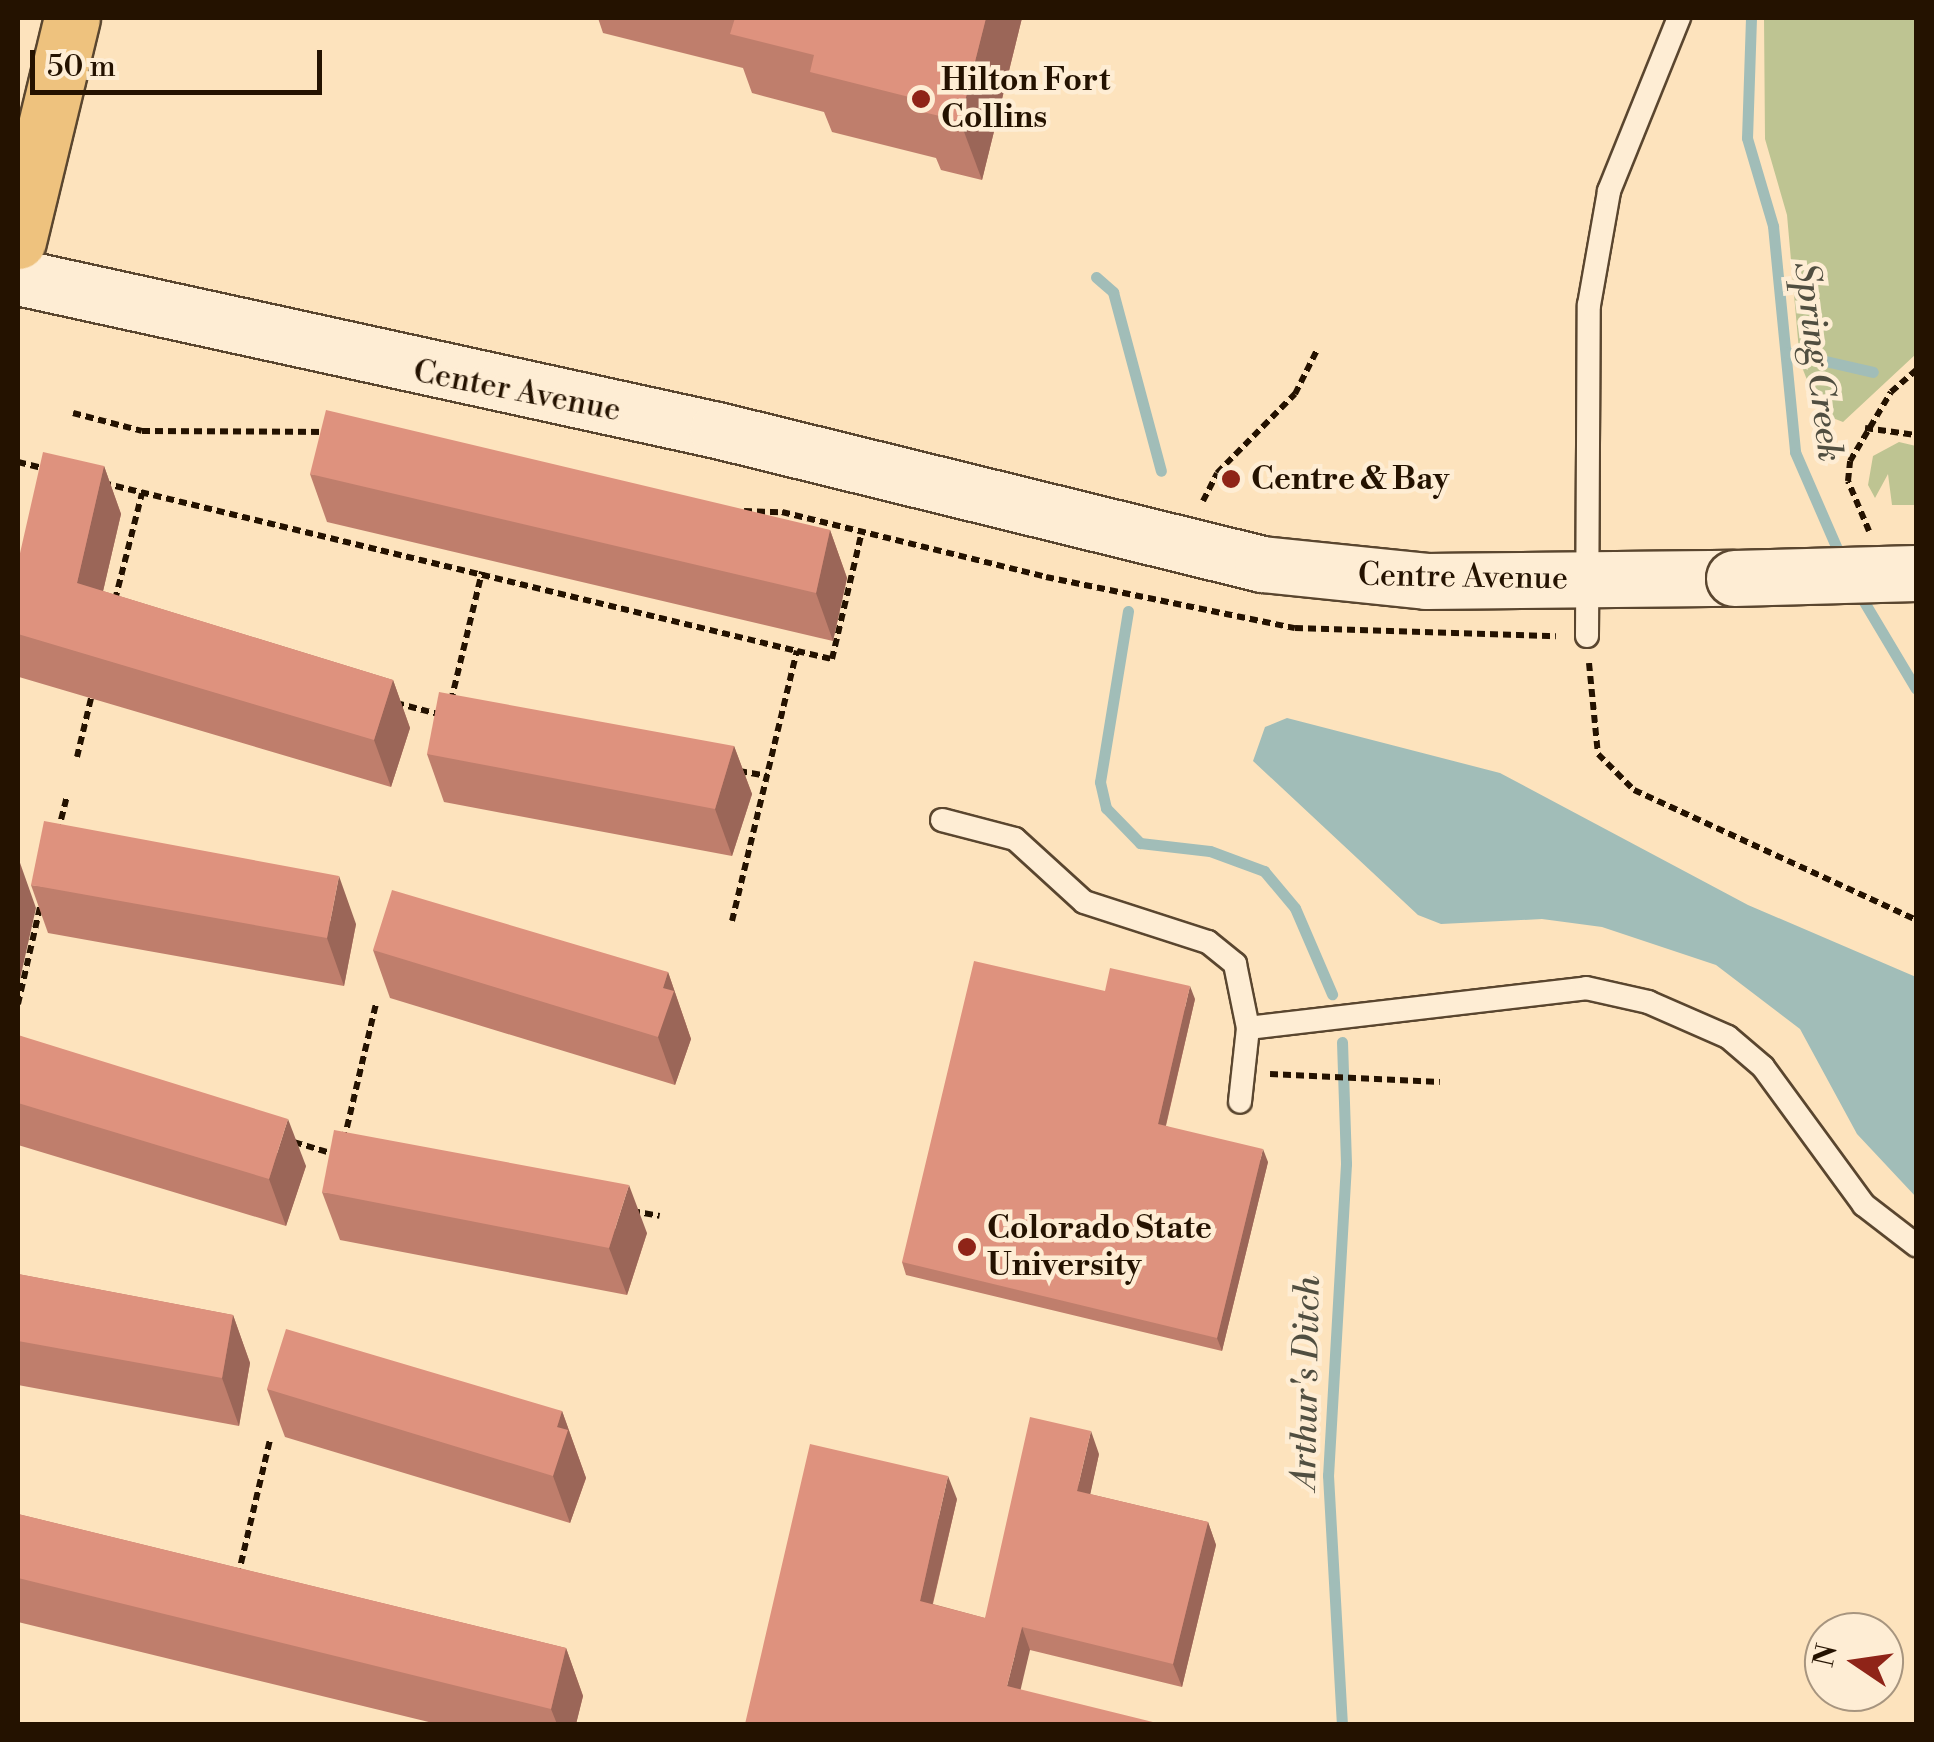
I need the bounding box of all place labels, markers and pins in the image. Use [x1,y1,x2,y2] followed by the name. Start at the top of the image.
[941,62,1110,137] place label: Hilton Fort Collins
[910,88,932,110] marker: Hilton Fort Collins
[1251,460,1449,498] place label: Centre & Bay
[1220,468,1242,490] marker: Centre & Bay
[987,1210,1212,1285] place label: Colorado State University
[956,1236,978,1258] marker: Colorado State University

